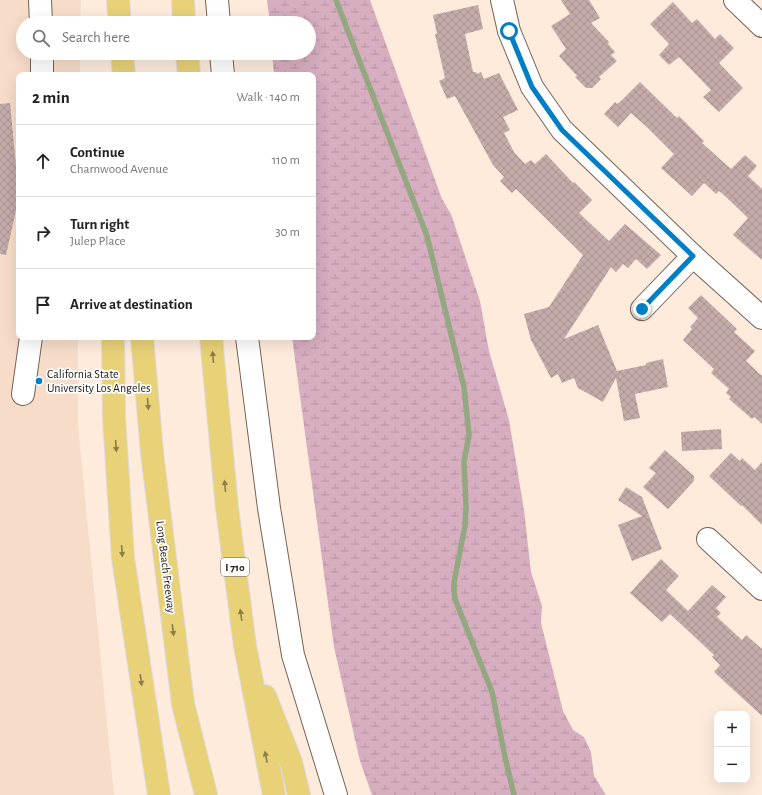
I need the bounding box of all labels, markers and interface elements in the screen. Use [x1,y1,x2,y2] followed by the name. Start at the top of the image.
[16,16,316,60] search box
[500,22,518,40] route start
[30,27,52,49] icon: search
[62,30,130,45] text: Search here
[32,89,70,106] text: 2 min
[237,91,300,104] text: Walk · 140 m
[70,145,125,160] text: Continue
[32,150,54,172] icon: ahead
[272,154,300,167] text: 110 m
[70,163,168,176] text: Charnwood Avenue
[70,217,129,232] text: Turn right
[32,222,54,244] icon: right
[275,226,300,239] text: 30 m
[70,235,125,248] text: Julep Place
[32,294,54,316] icon: arrive
[70,297,193,312] text: Arrive at destination
[633,300,651,318] route end
[209,351,216,363] one-way arrow
[47,368,150,395] place label: California State University Los Angeles
[34,376,44,386] marker: California State University Los Angeles
[144,398,151,410] one-way arrow
[112,440,119,452] one-way arrow
[221,480,228,492] one-way arrow
[153,520,178,614] street label: Long Beach Freeway
[119,545,126,557] one-way arrow
[221,558,249,576] road number: I 710
[238,609,244,621] one-way arrow
[170,624,176,636] one-way arrow
[138,674,144,686] one-way arrow
[714,711,750,783] map controls
[714,711,750,747] button: +
[714,747,750,783] button: −
[263,751,269,763] one-way arrow

